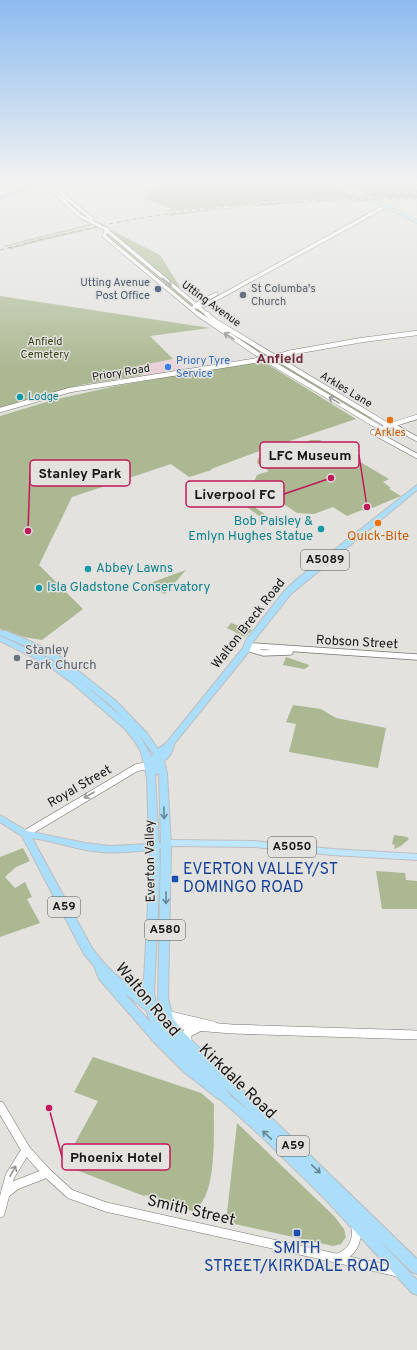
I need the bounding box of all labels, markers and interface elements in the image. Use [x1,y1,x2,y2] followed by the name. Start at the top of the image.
[80,276,150,303] place label: Utting Avenue Post Office
[162,278,173,287] one-way arrow
[179,278,243,330] street label: Utting Avenue
[251,282,316,309] place label: St Columba's Church
[153,284,163,294] marker: Utting Avenue Post Office
[238,290,248,300] marker: St Columba's Church
[224,332,235,340] one-way arrow
[21,335,70,362] park label: Anfield Cemetery
[256,351,304,368] district label: Anfield
[176,354,230,381] place label: Priory Tyre Service
[91,362,151,384] street label: Priory Road
[163,362,173,372] marker: Priory Tyre Service
[317,369,375,411] street label: Arkles Lane
[28,390,59,404] place label: Lodge
[15,392,25,402] marker: Lodge
[329,396,340,404] one-way arrow
[385,415,395,425] marker: Arkles
[374,426,406,440] place label: Arkles
[260,442,359,468] callout: LFC Museum
[269,448,351,465] text: LFC Museum
[30,460,130,486] callout: Stanley Park
[38,466,122,483] text: Stanley Park
[186,481,284,507] callout: Liverpool FC
[194,487,276,504] text: Liverpool FC
[188,514,313,545] place label: Bob Paisley & Emlyn Hughes Statue
[373,518,383,528] marker: Quick-Bite
[316,524,326,534] marker: Bob Paisley & Emlyn Hughes Statue
[347,529,409,545] place label: Quick-Bite
[301,550,349,570] road number: A5089
[96,561,173,577] place label: Abbey Lawns
[83,564,93,574] marker: Abbey Lawns
[209,576,289,672] street label: Walton Breck Road
[47,580,210,596] place label: Isla Gladstone Conservatory
[34,583,44,593] marker: Isla Gladstone Conservatory
[316,633,398,653] street label: Robson Street
[25,643,97,674] place label: Stanley Park Church
[12,653,22,663] marker: Stanley Park Church
[45,762,115,812] street label: Royal Street
[83,792,95,800] one-way arrow
[161,806,168,819] one-way arrow
[142,819,160,903] street label: Everton Valley
[268,837,316,857] road number: A5050
[183,860,338,898] place label: EVERTON VALLEY/ST DOMINGO ROAD
[170,874,180,884] marker: EVERTON VALLEY/ST DOMINGO ROAD
[162,891,170,904] one-way arrow
[48,897,80,917] road number: A59
[145,920,185,940] road number: A580
[110,959,184,1041] street label: Walton Road
[194,1040,280,1124] street label: Kirkdale Road
[262,1130,272,1140] one-way arrow
[277,1136,309,1156] road number: A59
[62,1144,170,1170] callout: Phoenix Hotel
[70,1150,162,1167] text: Phoenix Hotel
[311,1164,321,1174] one-way arrow
[10,1165,18,1177] one-way arrow
[145,1191,237,1231] street label: Smith Street
[292,1228,302,1238] marker: SMITH STREET/KIRKDALE ROAD
[204,1239,390,1277] place label: SMITH STREET/KIRKDALE ROAD

